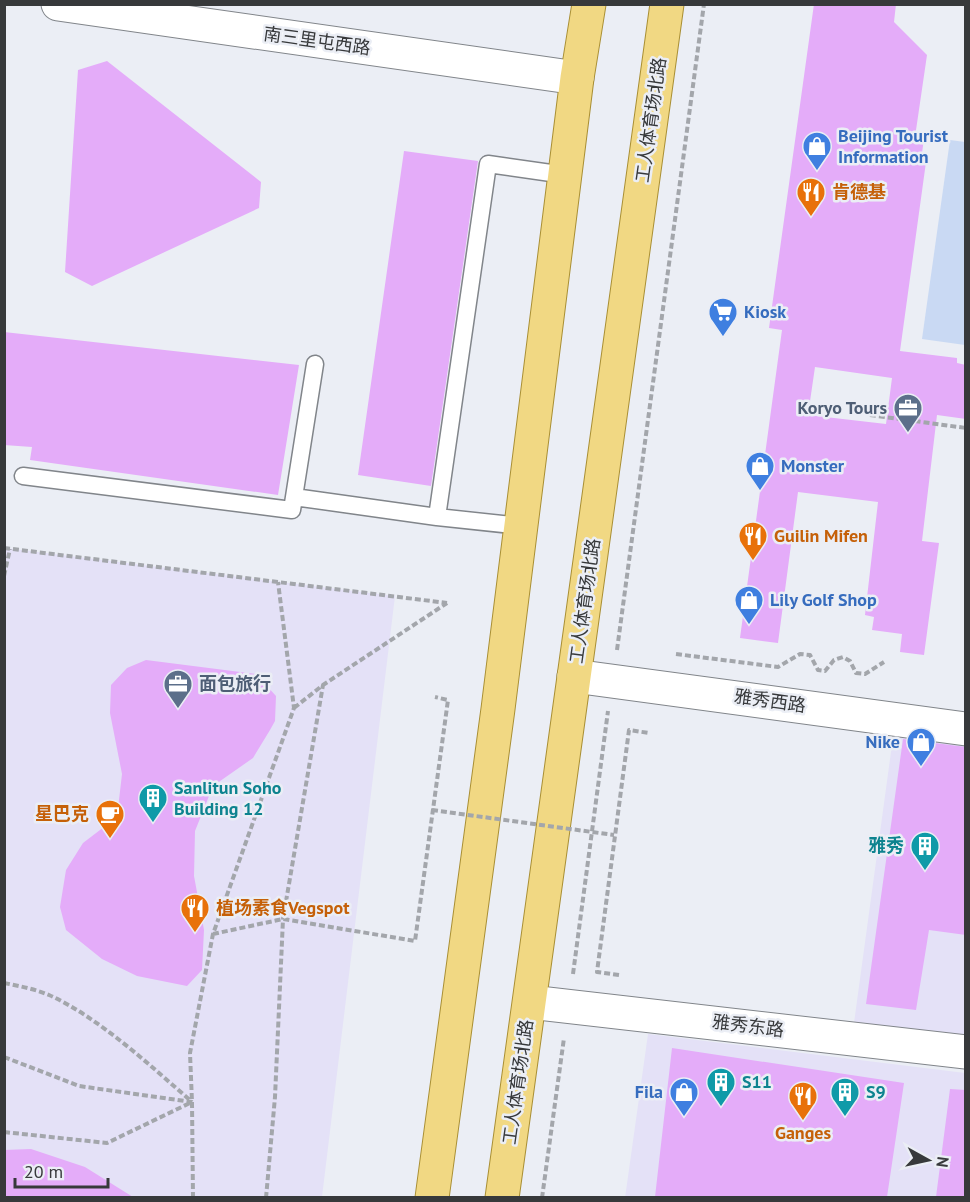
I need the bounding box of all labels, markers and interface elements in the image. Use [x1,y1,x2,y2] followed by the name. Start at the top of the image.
[262,22,372,59] street label: 南三里屯西路
[630,56,671,184] street label: 工人体育场北路
[838,124,949,168] place label: Beijing Tourist Information
[801,130,833,172] shop icon: Beijing Tourist Information
[795,176,827,218] restaurant icon: 肯德基
[832,180,886,203] place label: 肯德基
[707,296,739,338] supermarket icon: Kiosk
[744,300,786,323] place label: Kiosk
[892,392,924,434] office icon: Koryo Tours
[797,396,887,419] place label: Koryo Tours
[744,450,776,492] shop icon: Monster
[781,454,845,477] place label: Monster
[737,520,769,562] restaurant icon: Guilin Mifen
[774,524,868,547] place label: Guilin Mifen
[564,537,605,665] street label: 工人体育场北路
[733,584,765,626] shop icon: Lily Golf Shop
[770,588,877,611] place label: Lily Golf Shop
[162,668,194,710] office icon: 面包旅行
[199,672,271,695] place label: 面包旅行
[733,684,807,717] street label: 雅秀西路
[905,726,937,768] shop icon: Nike
[866,730,900,753] place label: Nike
[174,776,282,820] place label: Sanlitun Soho Building 12
[137,782,169,824] building icon: Sanlitun Soho Building 12
[94,798,126,840] cafe icon: 星巴克
[35,802,89,825] place label: 星巴克
[909,830,941,872] building icon: 雅秀
[868,834,904,857] place label: 雅秀
[179,892,211,934] restaurant icon: 植场素食Vegspot
[216,896,350,919] place label: 植场素食Vegspot
[711,1010,785,1041] street label: 雅秀东路
[497,1018,538,1146] street label: 工人体育场北路
[705,1066,737,1108] building icon: S11
[742,1070,772,1093] place label: S11
[668,1076,700,1118] shop icon: Fila
[829,1076,861,1118] building icon: S9
[635,1080,663,1103] place label: Fila
[787,1080,819,1122] restaurant icon: Ganges
[866,1080,886,1103] place label: S9
[775,1121,831,1144] place label: Ganges
[898,1130,958,1190] north arrow
[15,1151,108,1189] scale bar
[932,1155,953,1169] text: N
[24,1160,63,1183] text: 20 m

